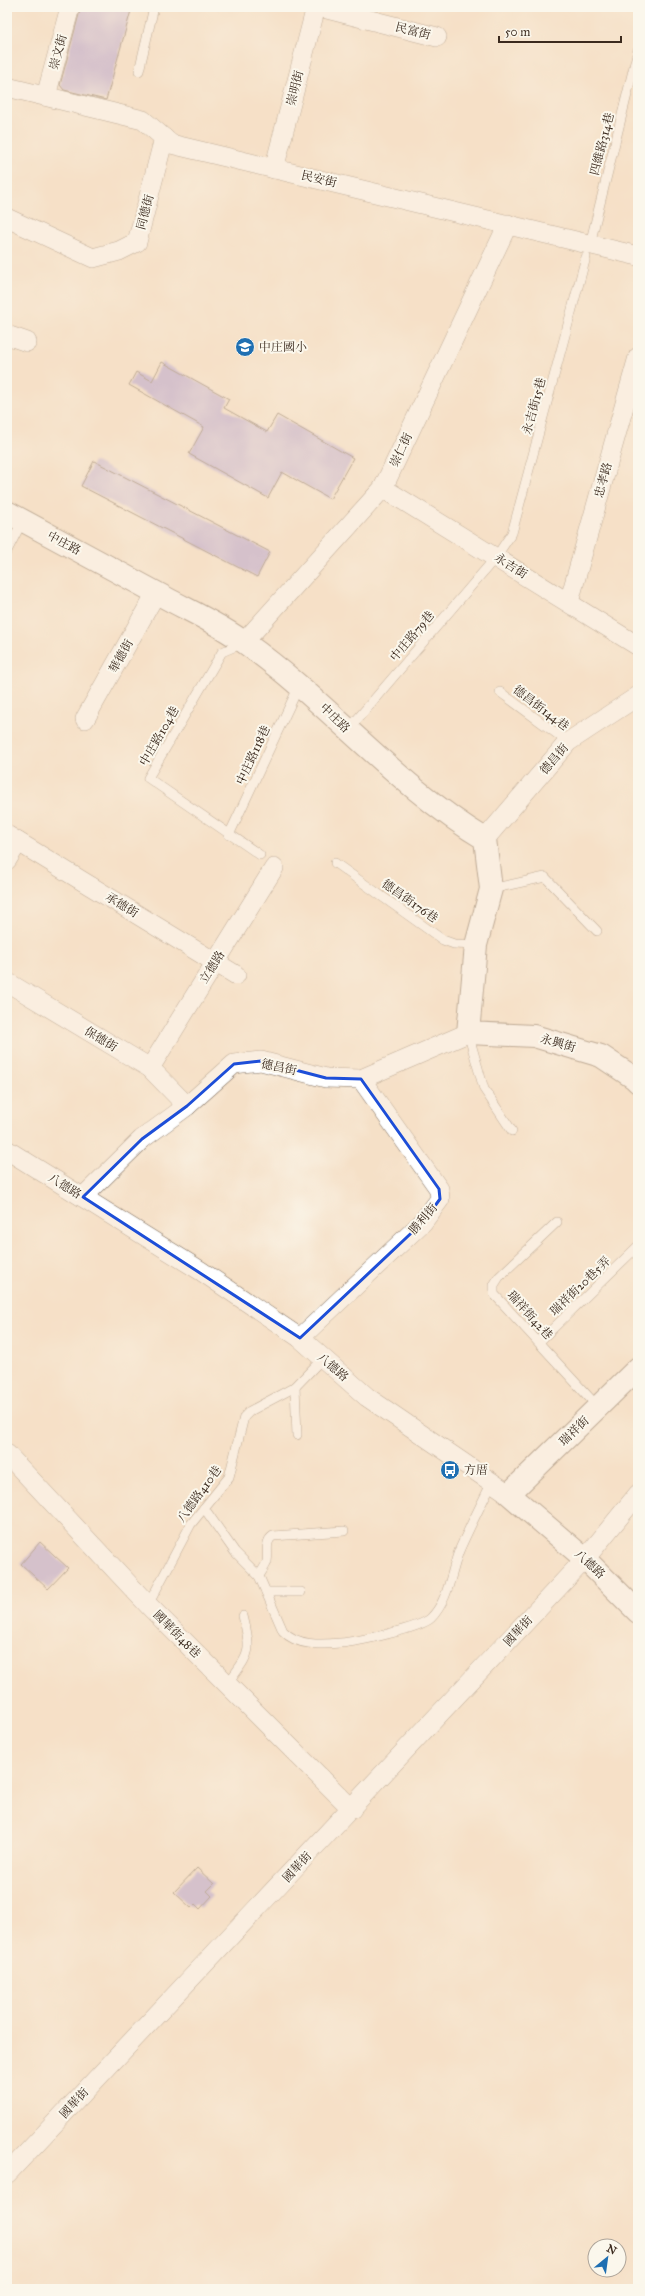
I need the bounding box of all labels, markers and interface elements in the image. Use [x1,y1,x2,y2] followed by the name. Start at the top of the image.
[499,18,621,44] scale bar
[394,20,433,42] street label: 民富街
[505,25,530,39] text: 50 m
[47,32,70,71] street label: 崇文街
[284,68,306,107] street label: 崇明街
[587,111,617,177] street label: 四維路314巷
[300,168,339,190] street label: 民安街
[134,192,157,231] street label: 同德街
[234,336,256,358] school or university icon: 中庄國小
[259,340,307,354] place label: 中庄國小
[520,376,548,436] street label: 永吉街15巷
[387,430,415,469] street label: 崇仁街
[591,461,615,499] street label: 忠孝路
[45,528,83,558] street label: 中庄路
[492,551,531,582] street label: 永吉街
[387,608,437,664] street label: 中庄路79巷
[106,636,136,675] street label: 華德街
[510,683,572,733] street label: 德昌街144巷
[317,700,353,736] street label: 中庄路
[136,704,182,768] street label: 中庄路104巷
[233,723,273,787] street label: 中庄路118巷
[537,740,572,777] street label: 德昌街
[379,877,441,925] street label: 德昌街176巷
[103,890,142,921] street label: 承德街
[197,948,227,986] street label: 立德路
[82,1024,121,1055] street label: 保德街
[539,1031,578,1055] street label: 永興街
[260,1056,299,1078] street label: 德昌街
[46,1171,84,1201] street label: 八德路
[406,1200,441,1237] street label: 勝利街
[547,1254,613,1318] street label: 瑞祥街20巷5弄
[505,1288,555,1342] street label: 瑞祥街42巷
[315,1350,351,1384] street label: 八德路
[556,1413,593,1449] street label: 瑞祥街
[439,1459,461,1481] bus stop icon: 方厝
[174,1463,224,1525] street label: 八德路410巷
[464,1463,488,1477] place label: 方厝
[572,1547,608,1581] street label: 八德路
[150,1607,204,1661] street label: 國華街48巷
[501,1612,536,1649] street label: 國華街
[280,1848,315,1885] street label: 國華街
[57,2084,92,2121] street label: 國華街
[587,2238,627,2278] north arrow
[604,2242,619,2258] text: N

